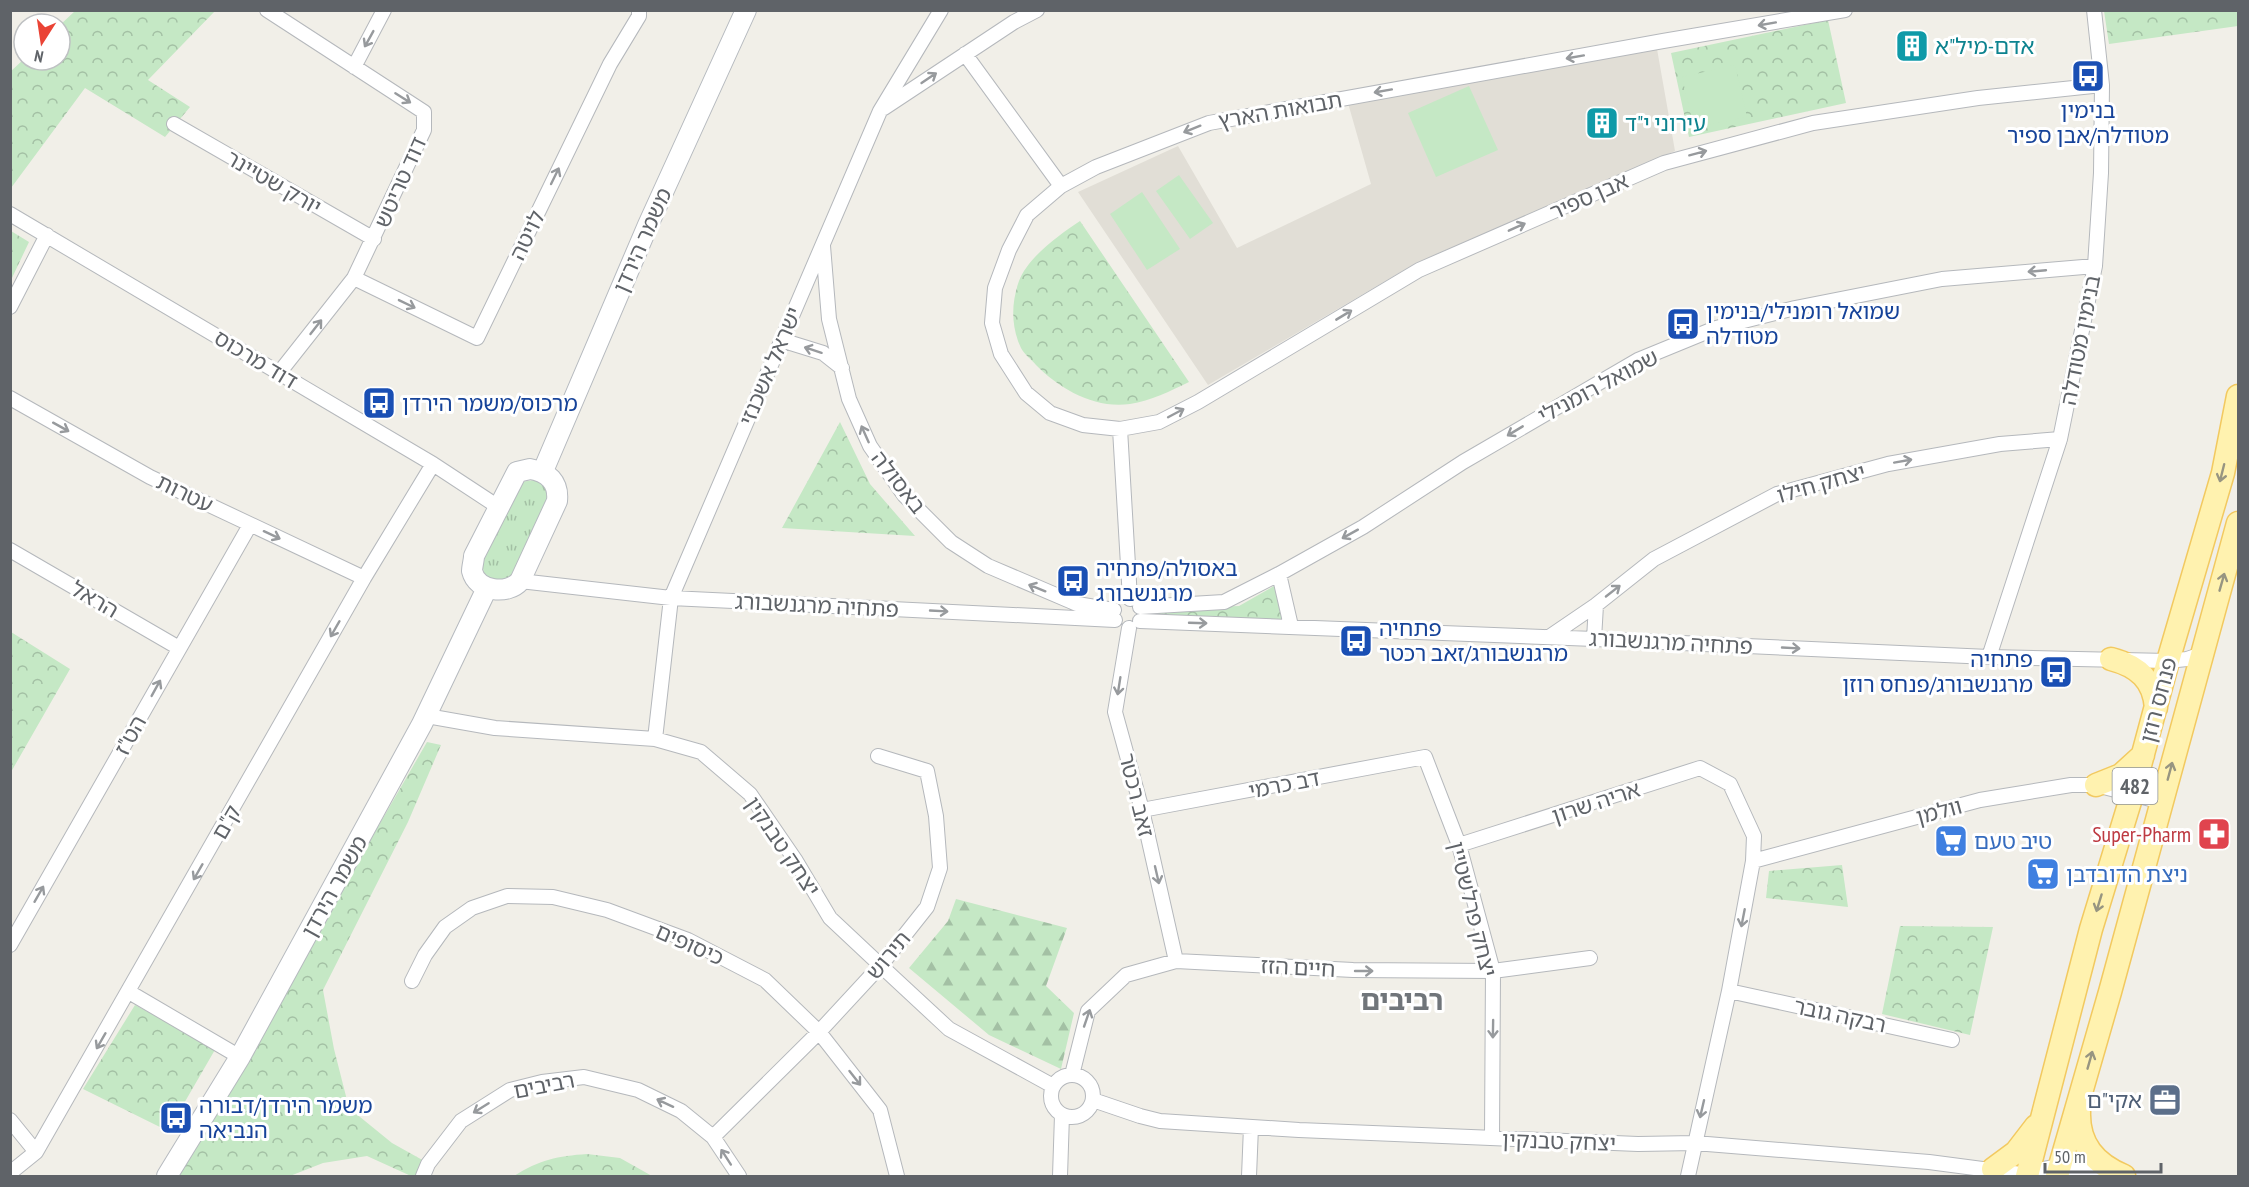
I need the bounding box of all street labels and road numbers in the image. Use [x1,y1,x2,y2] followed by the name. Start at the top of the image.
[1216,85,1344,135] street label: תבואות הארץ
[368,132,432,232] street label: דוד טריטש
[221,143,327,221] street label: יורק שטיינר
[1545,166,1633,226] street label: אבן ספיר
[606,183,678,297] street label: משמר הירדן
[503,205,551,265] street label: לויטה
[2054,272,2106,408] street label: בנימין מטודלה
[732,302,808,430] street label: ישראל אשכנזי
[209,323,303,395] street label: דוד מרכוס
[1533,343,1663,429] street label: שמואל רומנילי
[866,445,932,519] street label: באסולה
[1773,457,1869,509] street label: יצחק חילו
[152,467,218,519] street label: עטרות
[66,574,124,624] street label: הראל
[734,587,900,623] street label: פתחיה מרגנשבורג
[1588,624,1754,660] street label: פתחיה מרגנשבורג
[2133,654,2183,746] street label: פנחס רוזן
[108,710,152,760] street label: הט"ז
[1113,750,1161,840] street label: זאב רכטר
[1246,763,1322,805] street label: דב כרמי
[2112,768,2158,804] road number: 482
[1548,775,1644,829] street label: אריה שרון
[739,791,827,901] street label: יצחק טבנקין
[1913,791,1965,831] street label: וולמן
[205,800,247,844] street label: ק"ם
[295,830,373,942] street label: משמר הירדן
[1443,838,1503,980] street label: יצחק פרלשטיין
[651,917,729,971] street label: כיסופים
[860,925,916,985] street label: תירוש
[1260,951,1336,983] street label: חיים הזז
[1791,992,1889,1038] street label: רבקה גובר
[511,1065,577,1105] street label: רביבים
[1501,1125,1617,1157] street label: יצחק טבנקין

